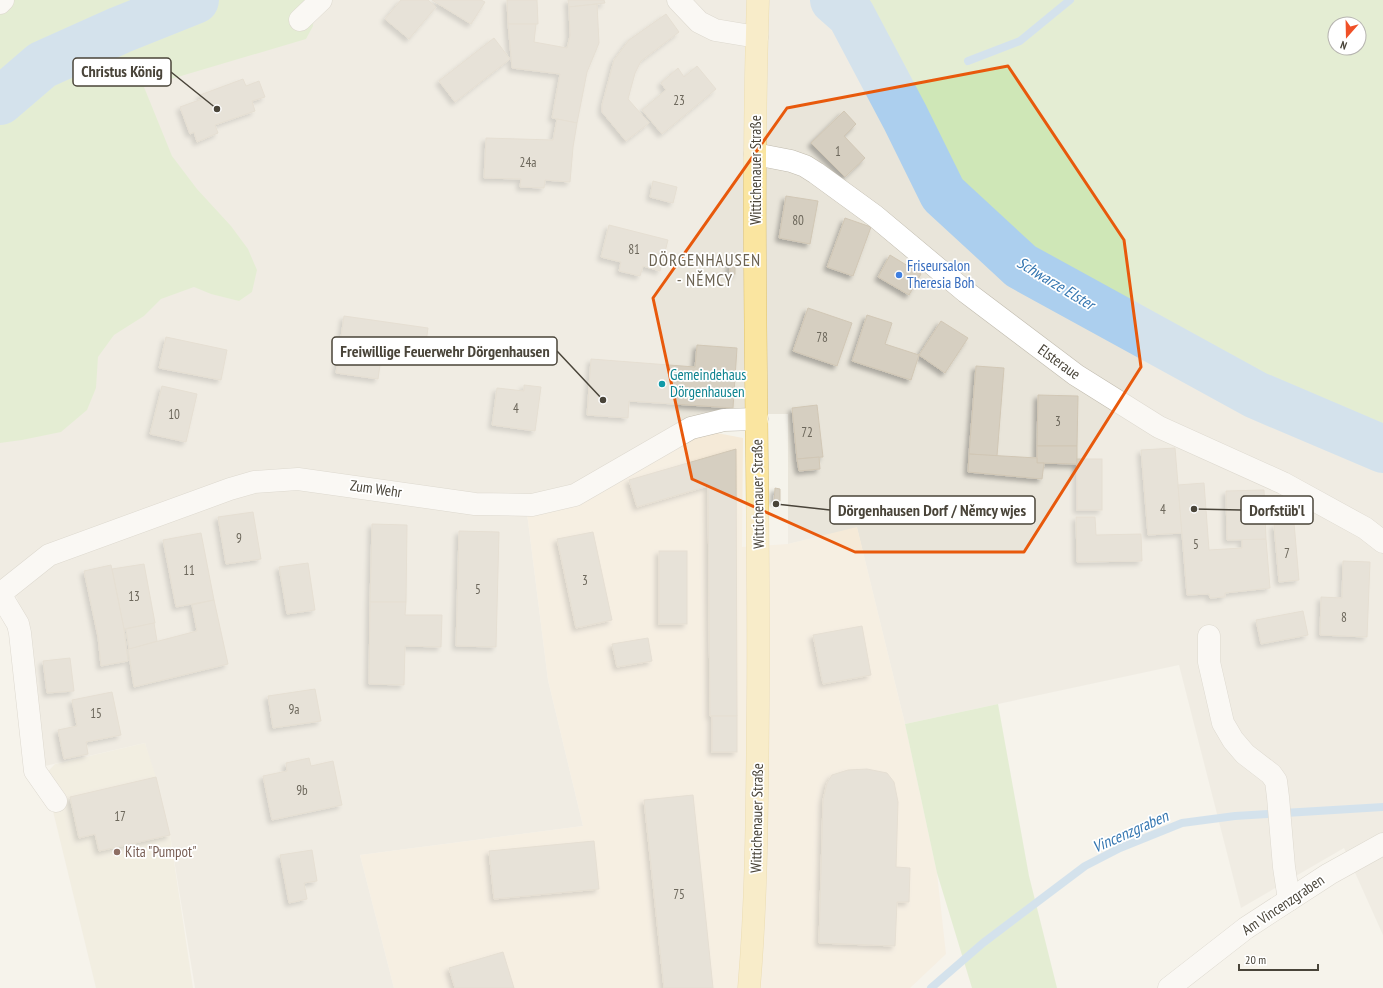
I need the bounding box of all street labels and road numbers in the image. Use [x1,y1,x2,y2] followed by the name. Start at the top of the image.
[746,115,765,225] street label: Wittichenauer Straße
[1034,340,1084,383] street label: Elsteraue
[747,439,768,549] street label: Wittichenauer Straße
[349,475,404,502] street label: Zum Wehr
[746,763,767,873] street label: Wittichenauer Straße
[1238,870,1328,939] street label: Am Vincenzgraben

